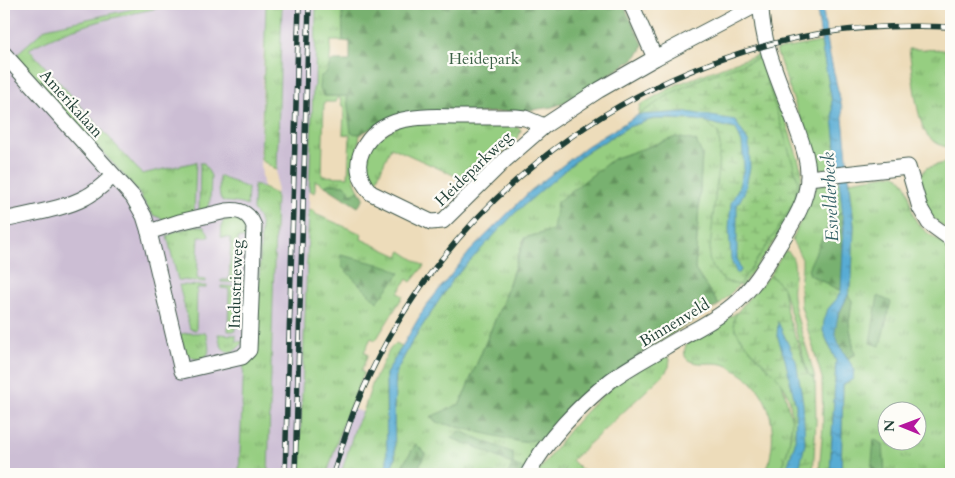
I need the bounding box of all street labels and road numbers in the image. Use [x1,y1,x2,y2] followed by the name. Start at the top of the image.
[35,65,108,143] street label: Amerikalaan
[430,126,517,211] street label: Heideparkweg
[223,239,249,329] street label: Industrieweg
[635,293,714,352] street label: Binnenveld

